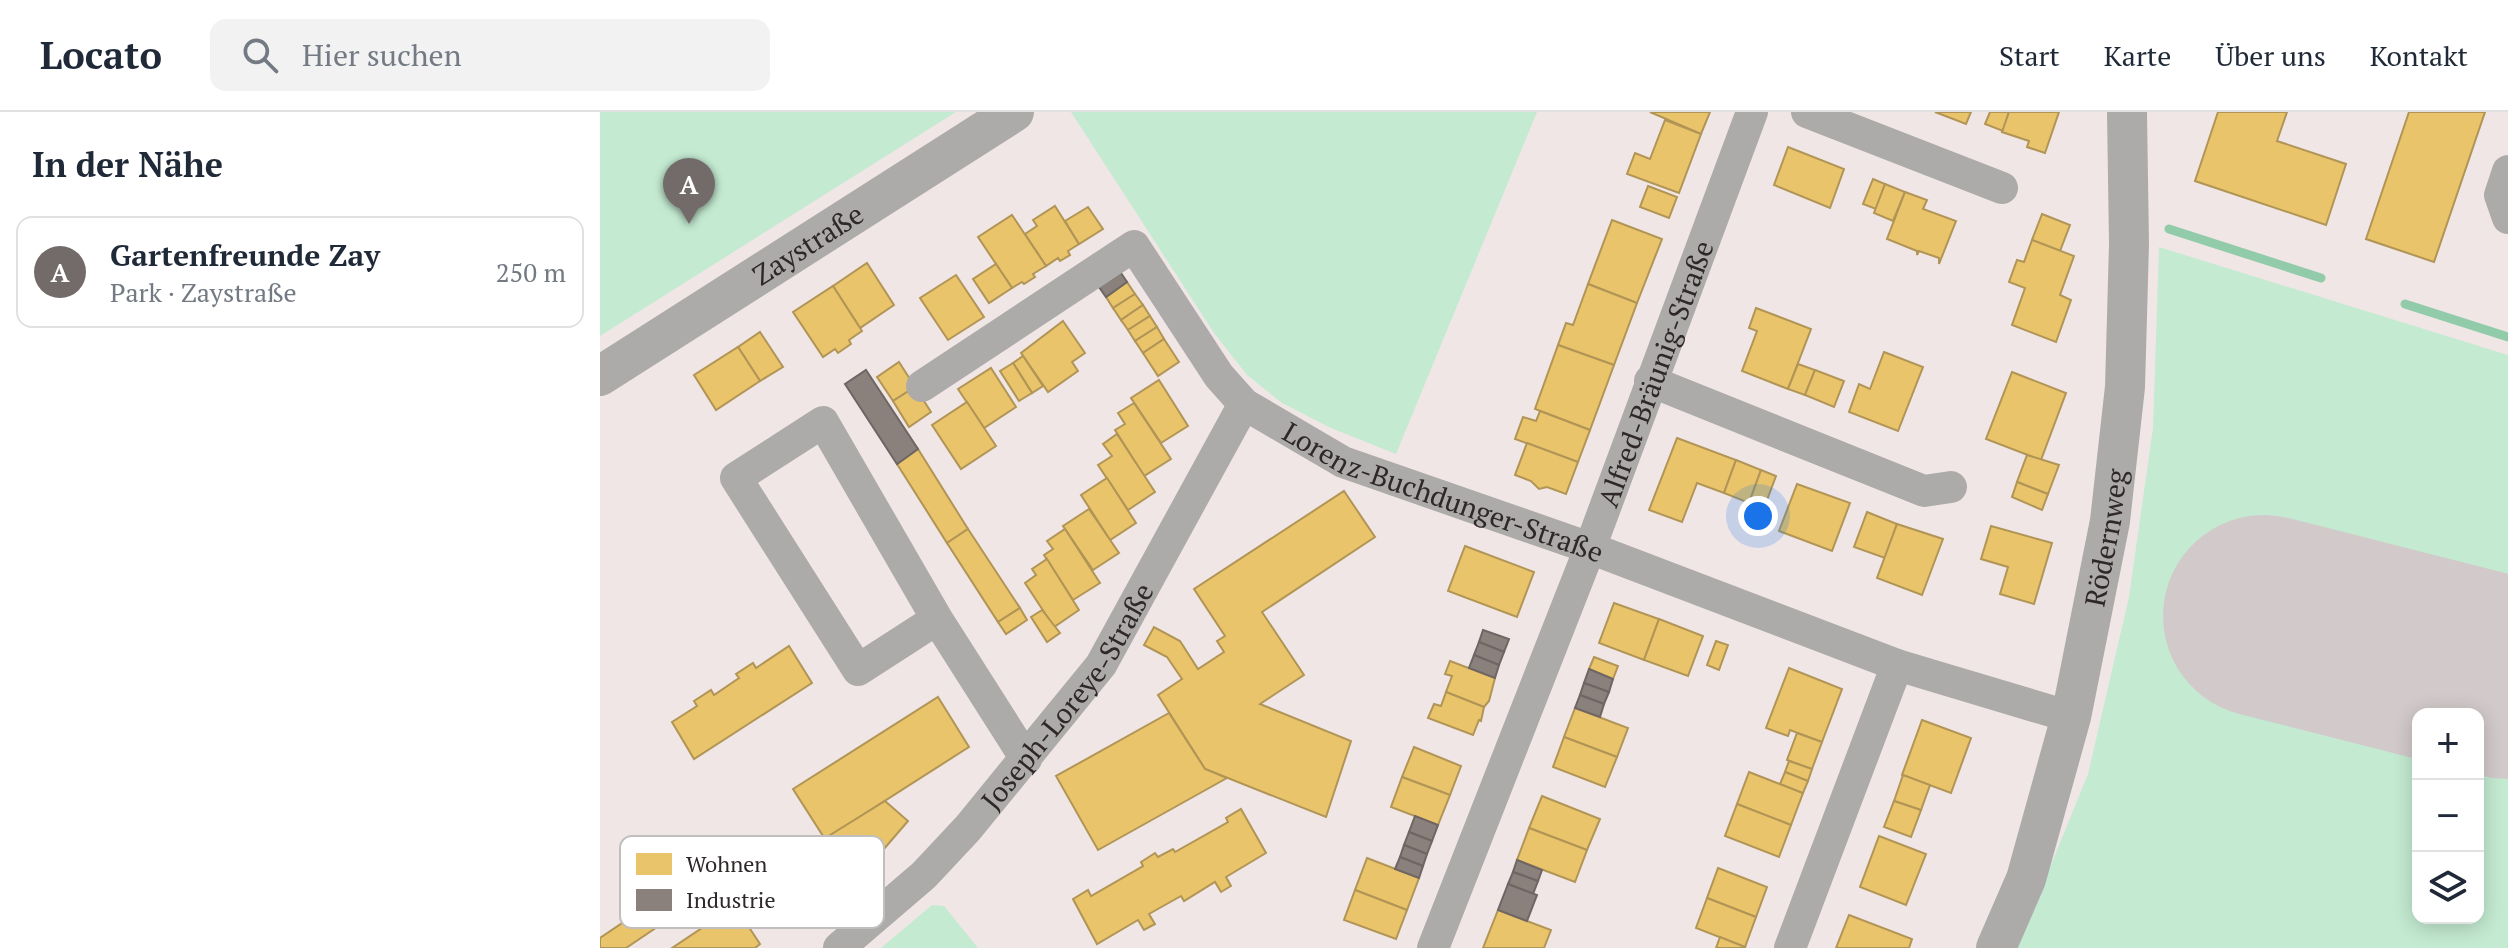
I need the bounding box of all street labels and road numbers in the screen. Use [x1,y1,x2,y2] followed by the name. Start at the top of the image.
[745,195,870,293] street label: Zaystraße
[1588,235,1721,512] street label: Alfred-Bräunig-Straße
[1276,413,1609,570] street label: Lorenz-Buchdunger-Straße
[2075,466,2134,610] street label: Rödernweg
[972,576,1161,817] street label: Joseph-Loreye-Straße

